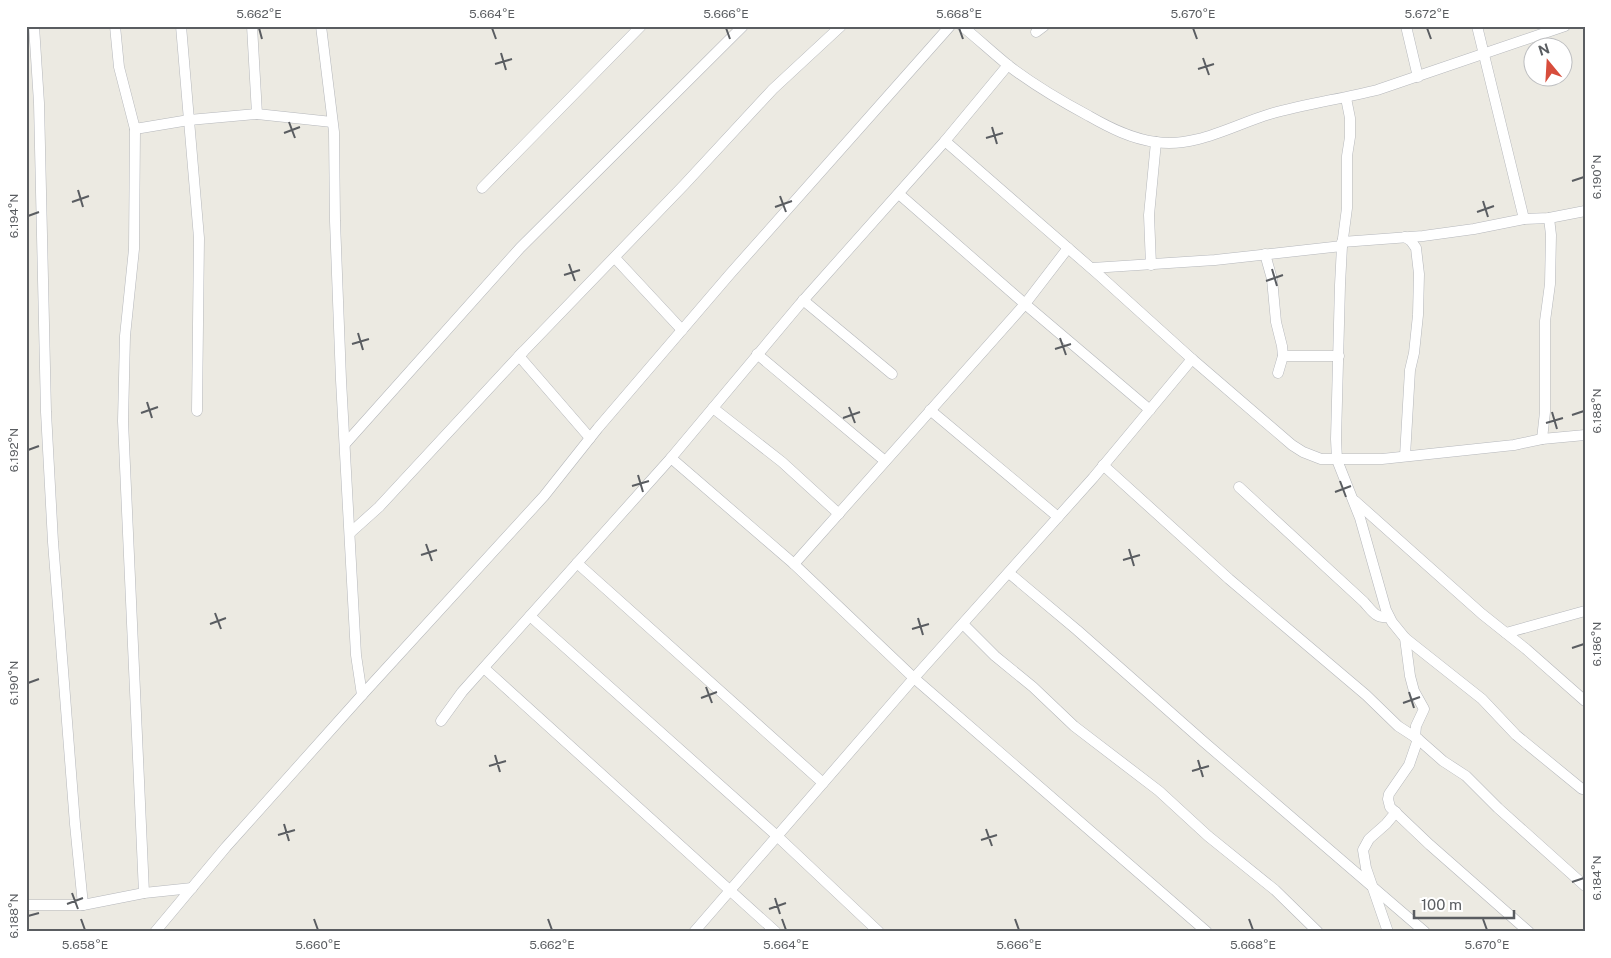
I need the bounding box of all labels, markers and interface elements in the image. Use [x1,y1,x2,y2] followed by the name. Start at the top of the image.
[236,7,282,21] text: 5.662°E
[469,7,515,21] text: 5.664°E
[703,7,749,21] text: 5.666°E
[936,7,982,21] text: 5.668°E
[1171,7,1215,21] text: 5.670°E
[1404,7,1450,21] text: 5.672°E
[1524,38,1574,88] north arrow
[1536,40,1552,59] text: N
[1590,155,1604,199] text: 6.190°N
[7,194,21,238] text: 6.194°N
[1590,388,1604,434] text: 6.188°N
[7,428,21,472] text: 6.192°N
[1590,622,1604,666] text: 6.186°N
[7,661,21,705] text: 6.190°N
[1590,856,1604,900] text: 6.184°N
[1414,888,1514,920] scale bar
[7,893,21,939] text: 6.188°N
[1421,896,1462,913] text: 100 m
[62,938,108,952] text: 5.658°E
[295,938,341,952] text: 5.660°E
[529,938,575,952] text: 5.662°E
[763,938,809,952] text: 5.664°E
[996,938,1042,952] text: 5.666°E
[1230,938,1276,952] text: 5.668°E
[1465,938,1509,952] text: 5.670°E

